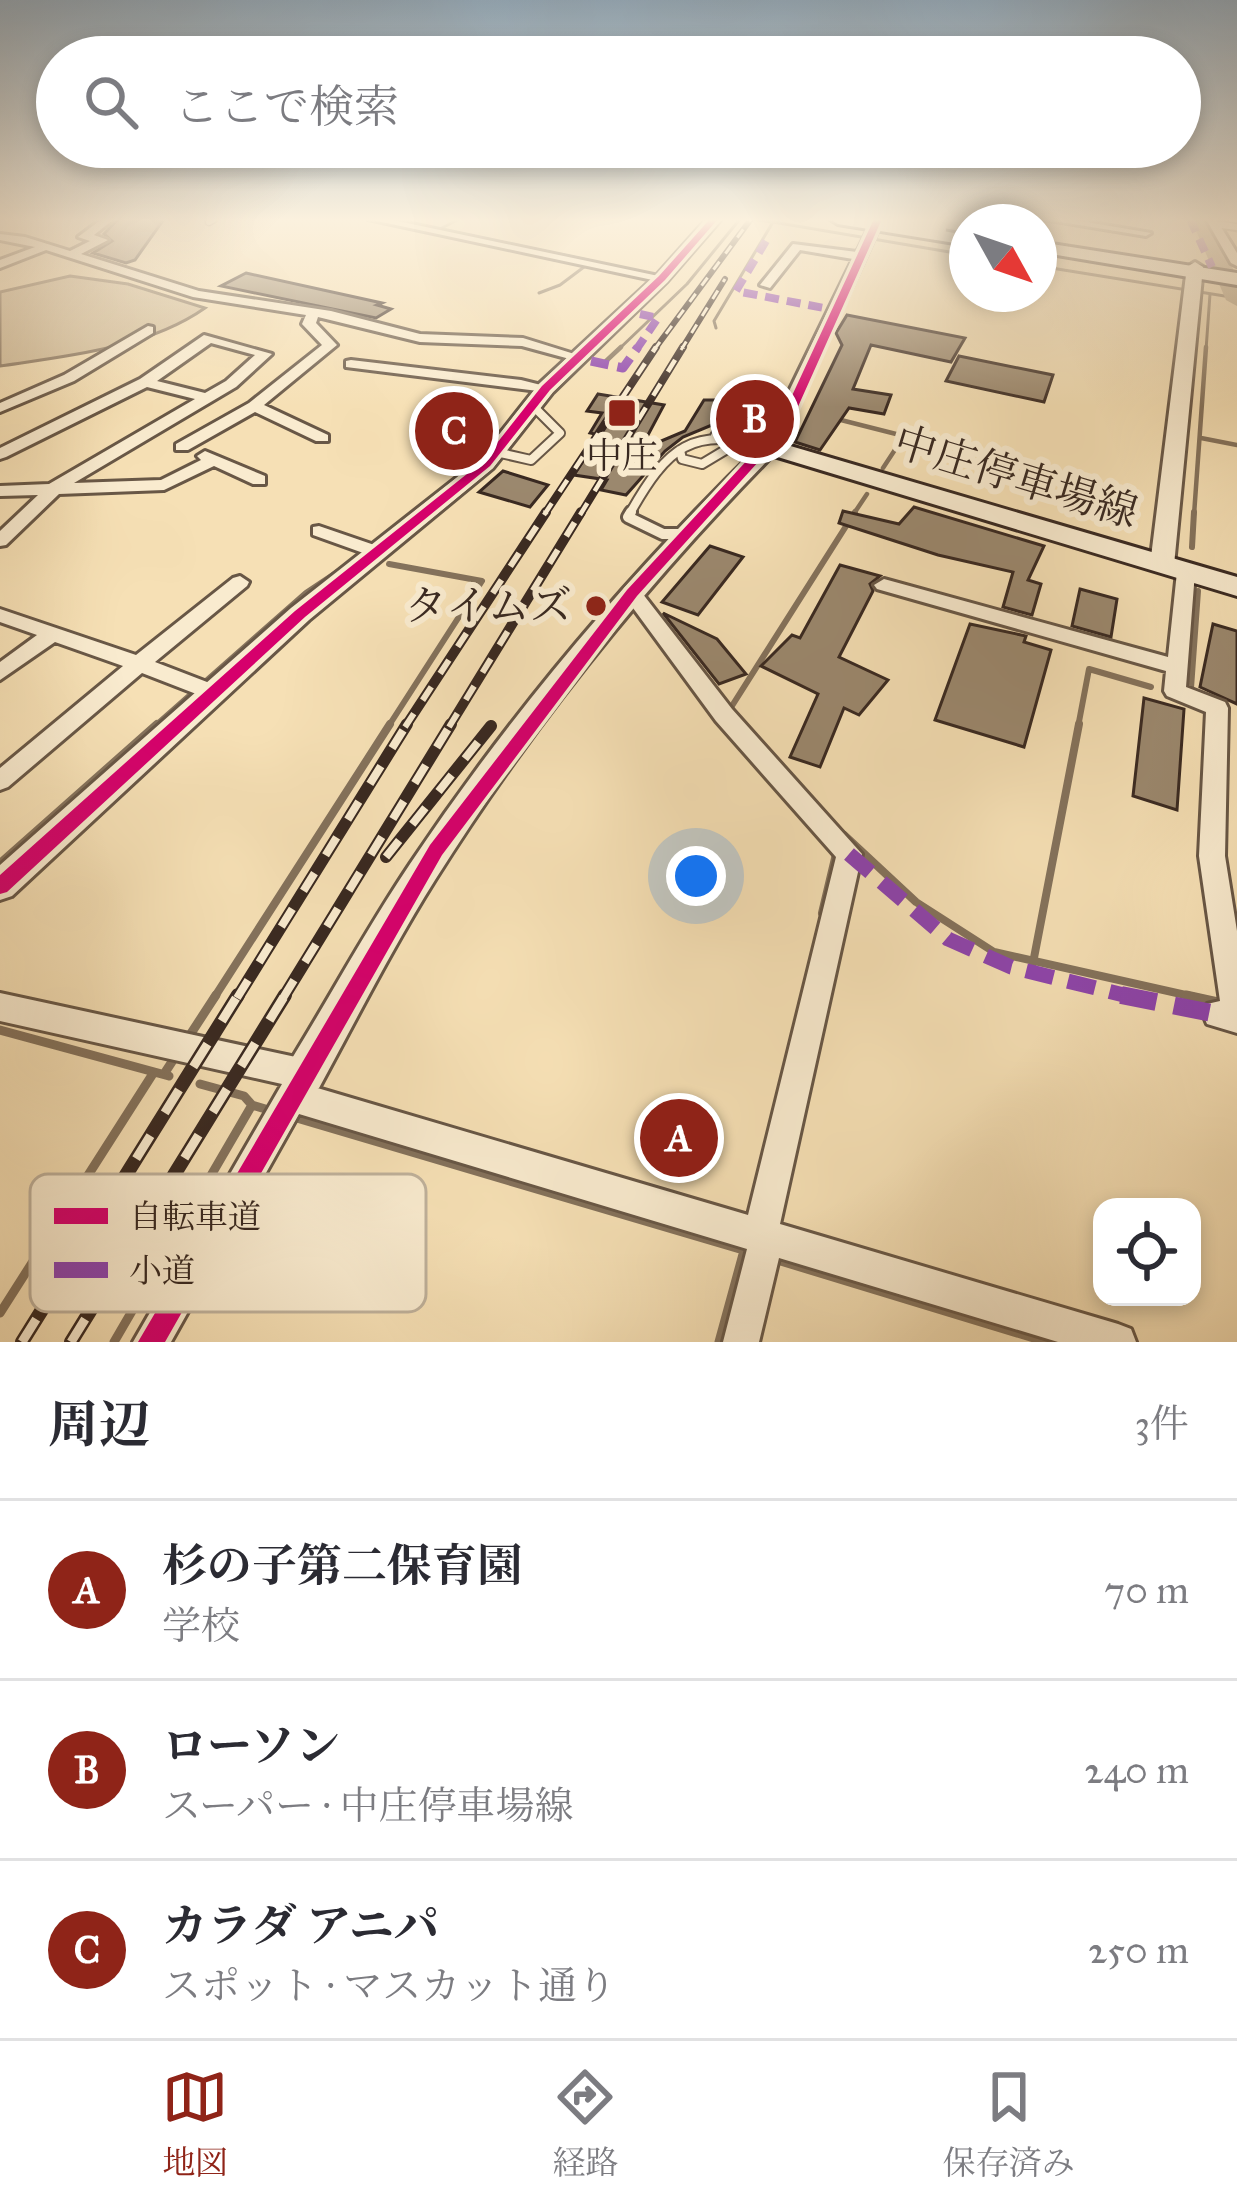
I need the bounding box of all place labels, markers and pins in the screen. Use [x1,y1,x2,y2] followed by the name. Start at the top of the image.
[716,374,794,464] pin: B
[415,386,493,476] pin: C
[606,397,638,429] marker: 中庄
[586,434,658,478] place label: 中庄
[405,580,572,632] place label: タイムズ
[583,593,609,619] marker: タイムズ
[640,1093,718,1183] pin: A

